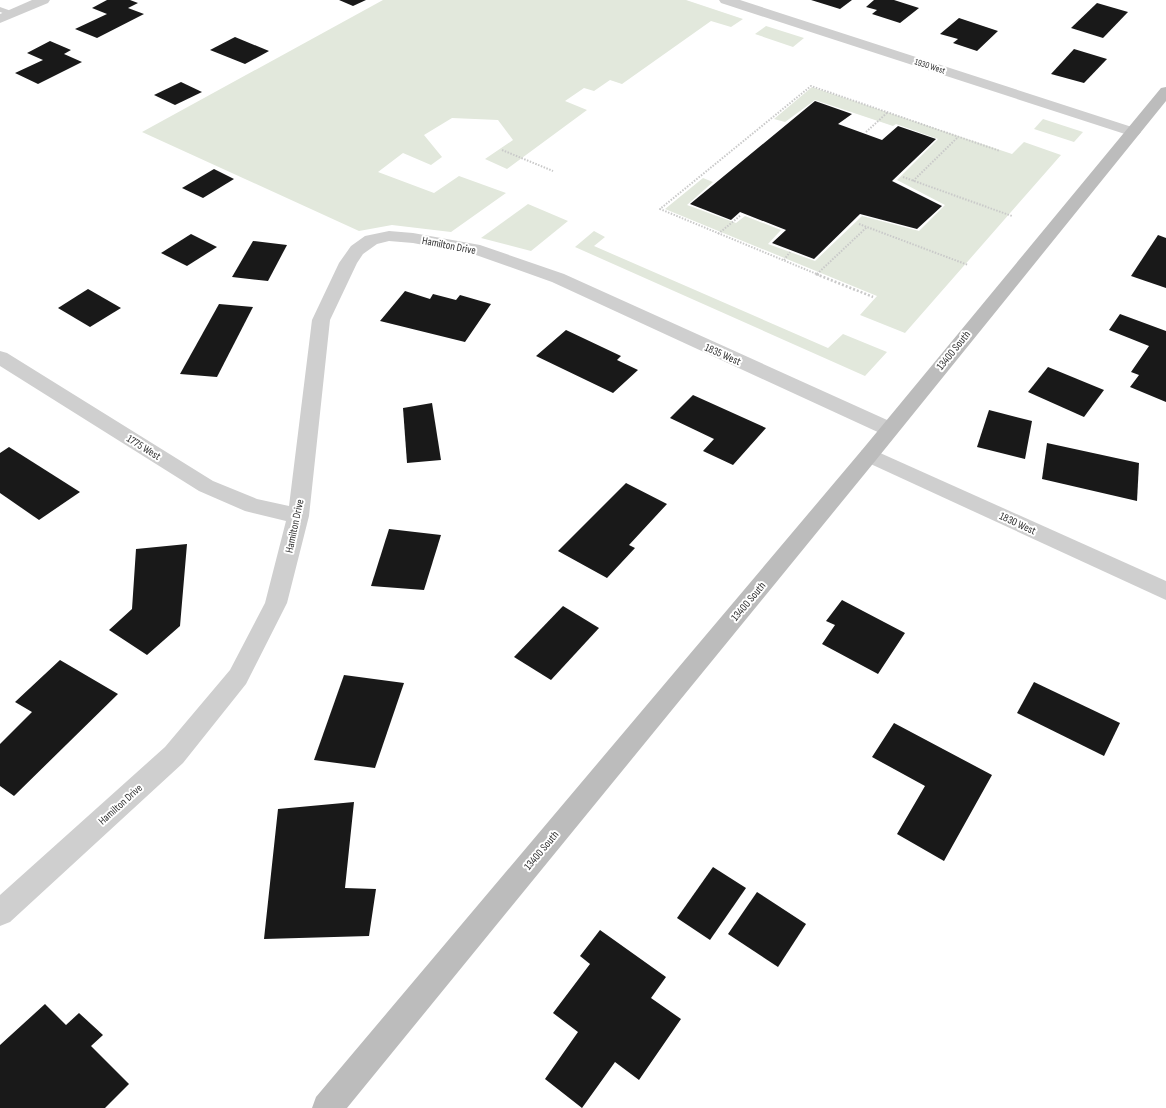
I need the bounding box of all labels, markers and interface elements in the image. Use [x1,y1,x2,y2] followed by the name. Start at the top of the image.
[913,56,947,77] street label: 1930 West
[421,234,477,257] street label: Hamilton Drive
[934,328,973,373] street label: 13400 South
[703,341,743,368] street label: 1835 West
[124,432,164,463] street label: 1775 West
[282,498,307,554] street label: Hamilton Drive
[998,509,1039,538] street label: 1830 West
[728,579,769,623] street label: 13400 South
[96,781,145,827] street label: Hamilton Drive
[521,828,562,872] street label: 13400 South

